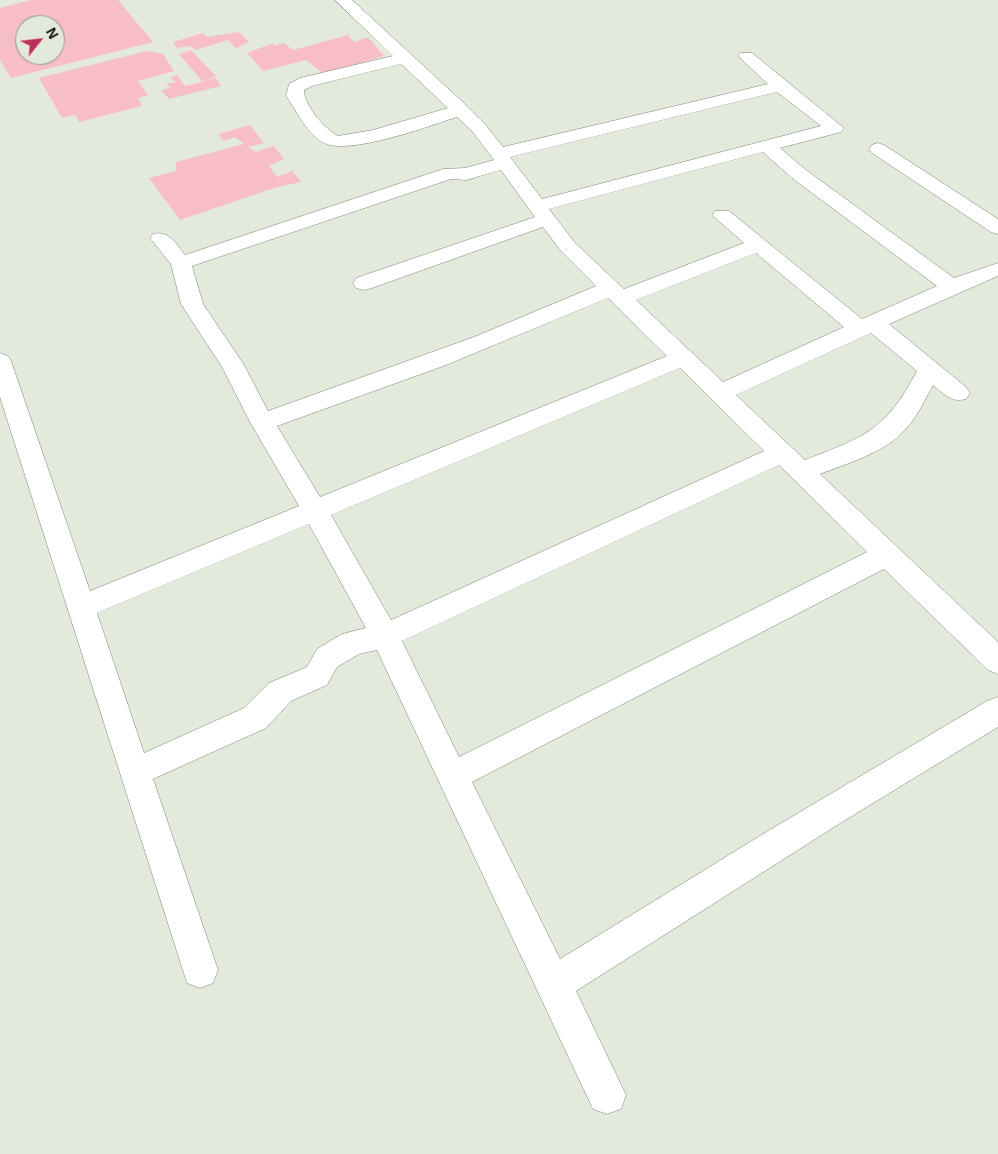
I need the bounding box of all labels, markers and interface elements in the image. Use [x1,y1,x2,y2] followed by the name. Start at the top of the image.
[15,15,65,65] north arrow
[43,25,62,42] text: N

